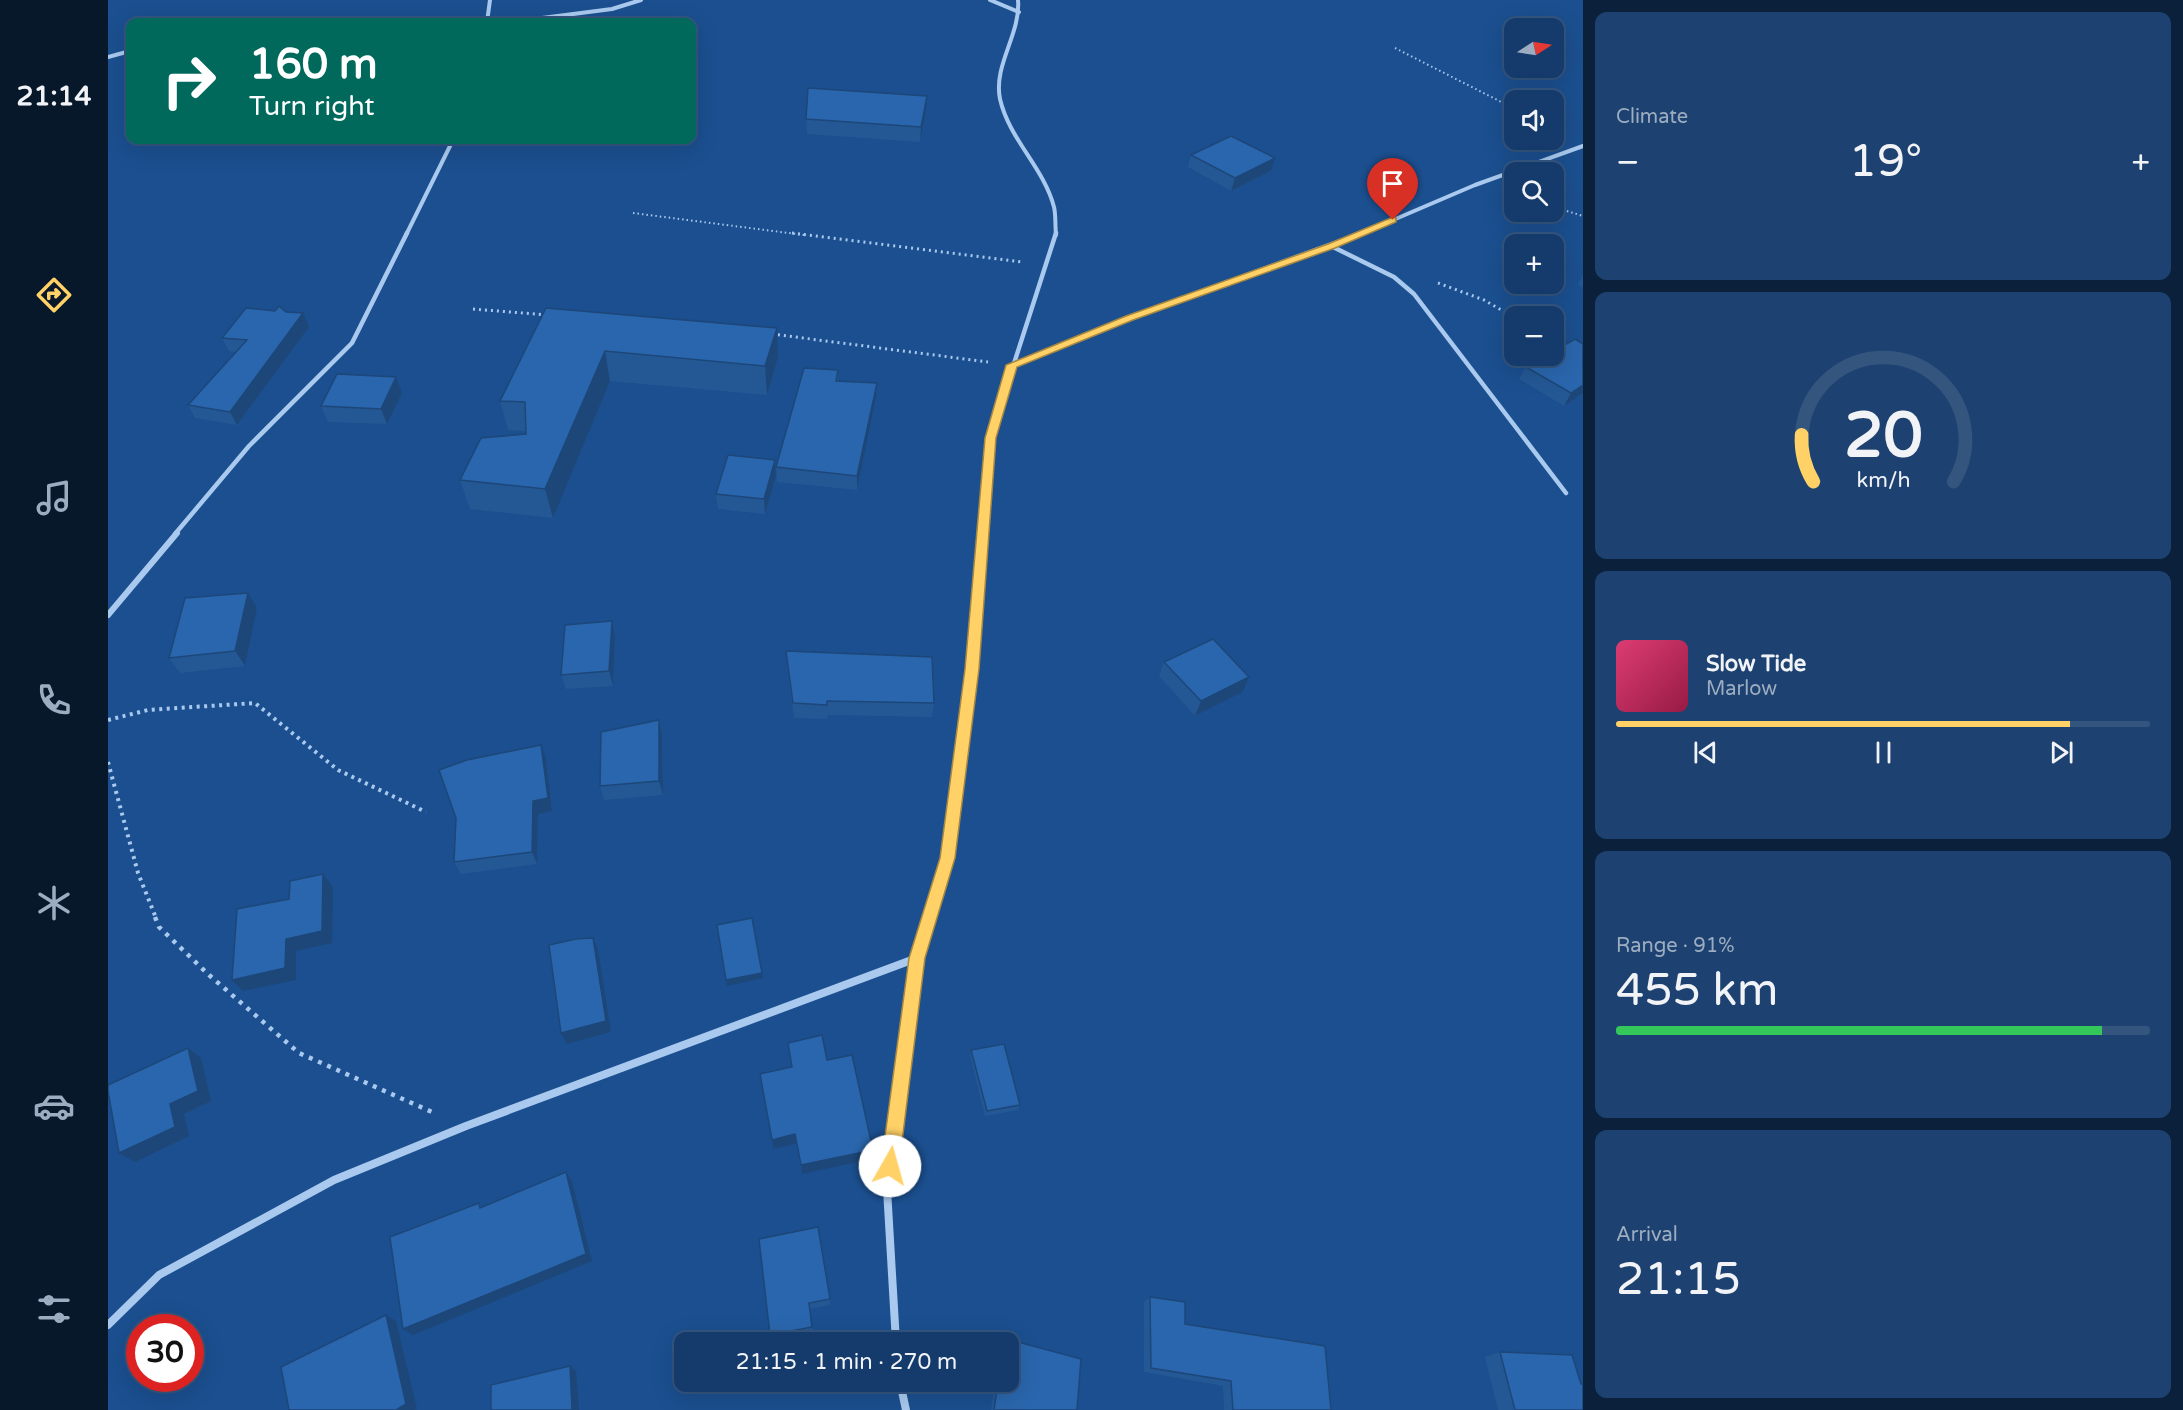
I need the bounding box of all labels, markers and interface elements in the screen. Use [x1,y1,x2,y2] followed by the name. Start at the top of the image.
[1504,18,1564,78] north arrow
[1504,18,1564,366] map controls
[249,39,378,90] text: 160 m
[150,42,228,120] icon: right
[17,80,91,113] text: 21:14
[249,90,375,123] text: Turn right
[1504,90,1564,150] button: sound
[1616,105,1688,129] text: Climate
[1849,135,1922,189] text: 19°
[1616,143,1640,182] text: −
[2131,143,2150,182] text: +
[1367,158,1418,220] pin
[1504,162,1564,222] button: search
[1376,167,1409,200] icon: arrive
[1504,234,1564,294] button: +
[33,274,75,316] icon: directions
[1504,306,1564,366] button: −
[1844,400,1922,475] text: 20
[1856,468,1910,494] text: km/h
[33,477,75,519] icon: music
[1706,651,1806,677] text: Slow Tide
[1706,677,1777,701] text: Marlow
[33,679,75,721] icon: phone
[1689,736,1722,769] icon: previous
[1867,736,1900,769] icon: pause
[2045,736,2078,769] icon: next
[33,882,75,924] icon: climate
[1616,934,1735,958] text: Range · 91%
[1616,964,1778,1018] text: 455 km
[33,1085,75,1127] icon: car
[858,1134,922,1198] position arrow
[1616,1223,1678,1247] text: Arrival
[1616,1253,1741,1307] text: 21:15
[33,1288,75,1330] icon: filters
[126,1314,204,1392] speed limit sign: 30
[736,1349,957,1375] text: 21:15 · 1 min · 270 m

